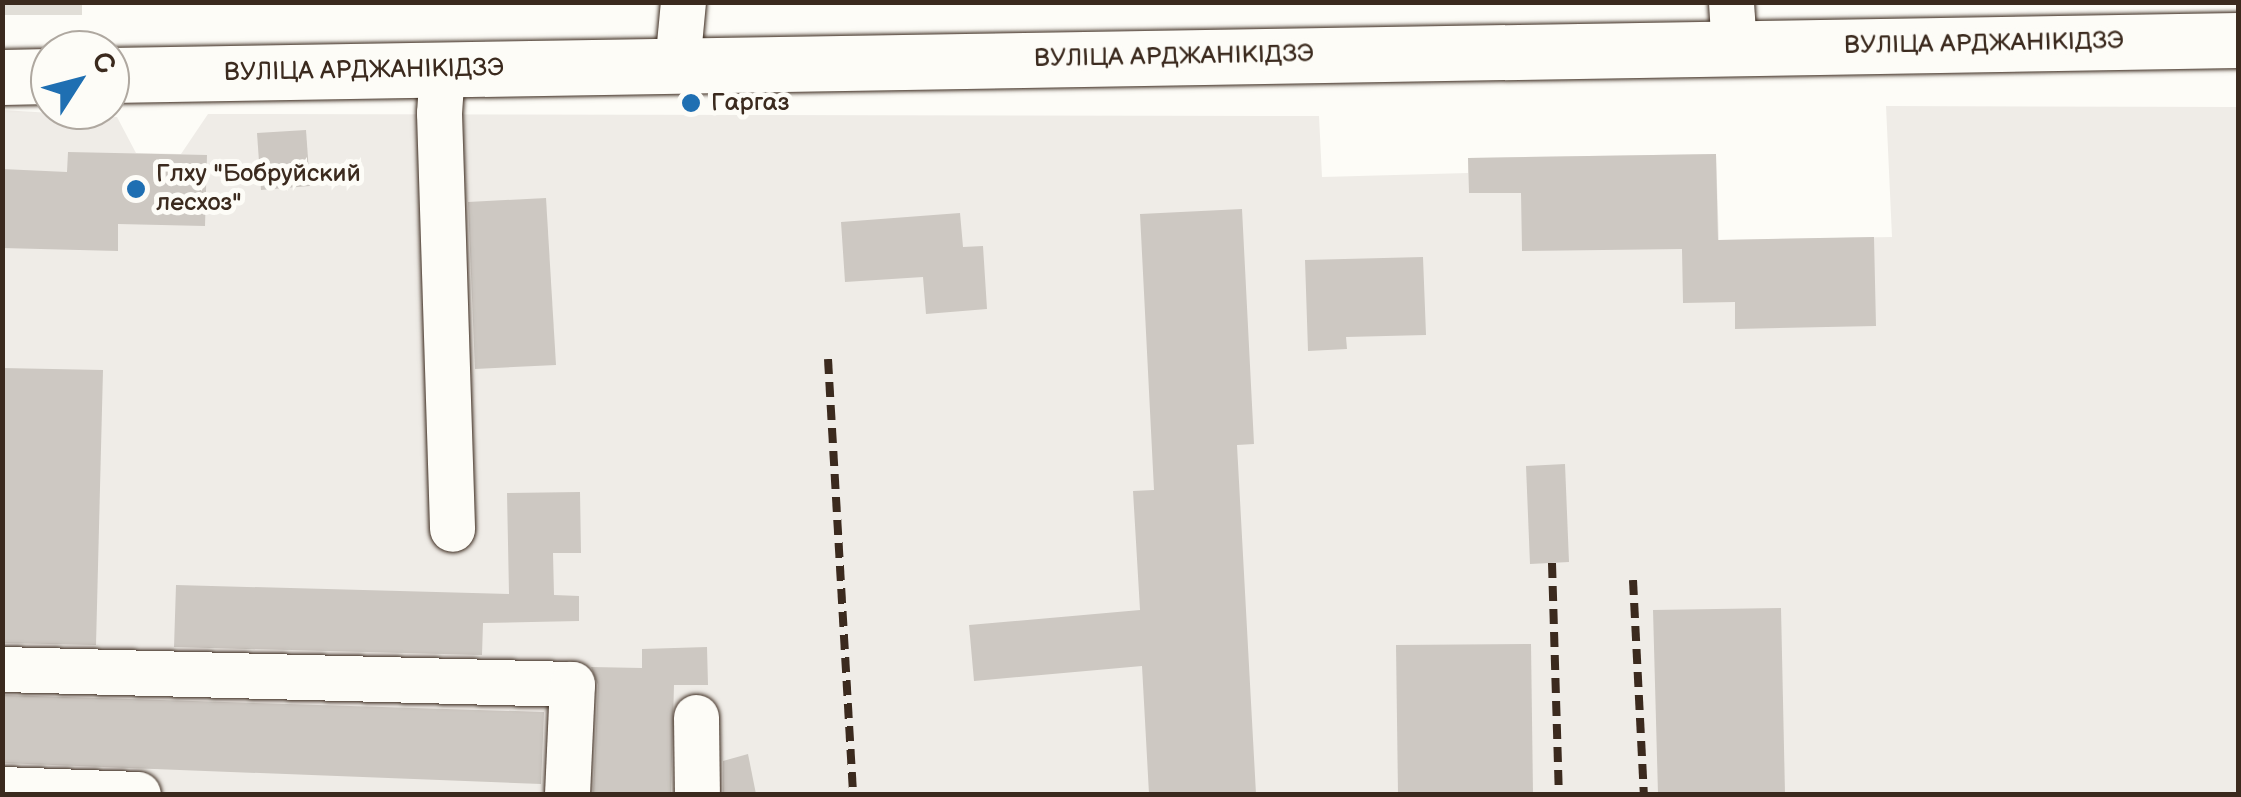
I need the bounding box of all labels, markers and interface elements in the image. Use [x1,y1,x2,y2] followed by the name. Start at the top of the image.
[1844,27,2124,61] street label: ВУЛІЦА АРДЖАНІКІДЗЭ
[30,30,130,130] north arrow
[1034,40,1314,74] street label: ВУЛІЦА АРДЖАНІКІДЗЭ
[84,46,122,81] text: С
[224,54,504,88] street label: ВУЛІЦА АРДЖАНІКІДЗЭ
[711,88,790,118] place label: Гаргаз
[680,92,702,114] marker: Гаргаз
[156,160,361,219] place label: Глху "Бобруйский лесхоз"
[125,178,147,200] marker: Глху "Бобруйский лесхоз"

